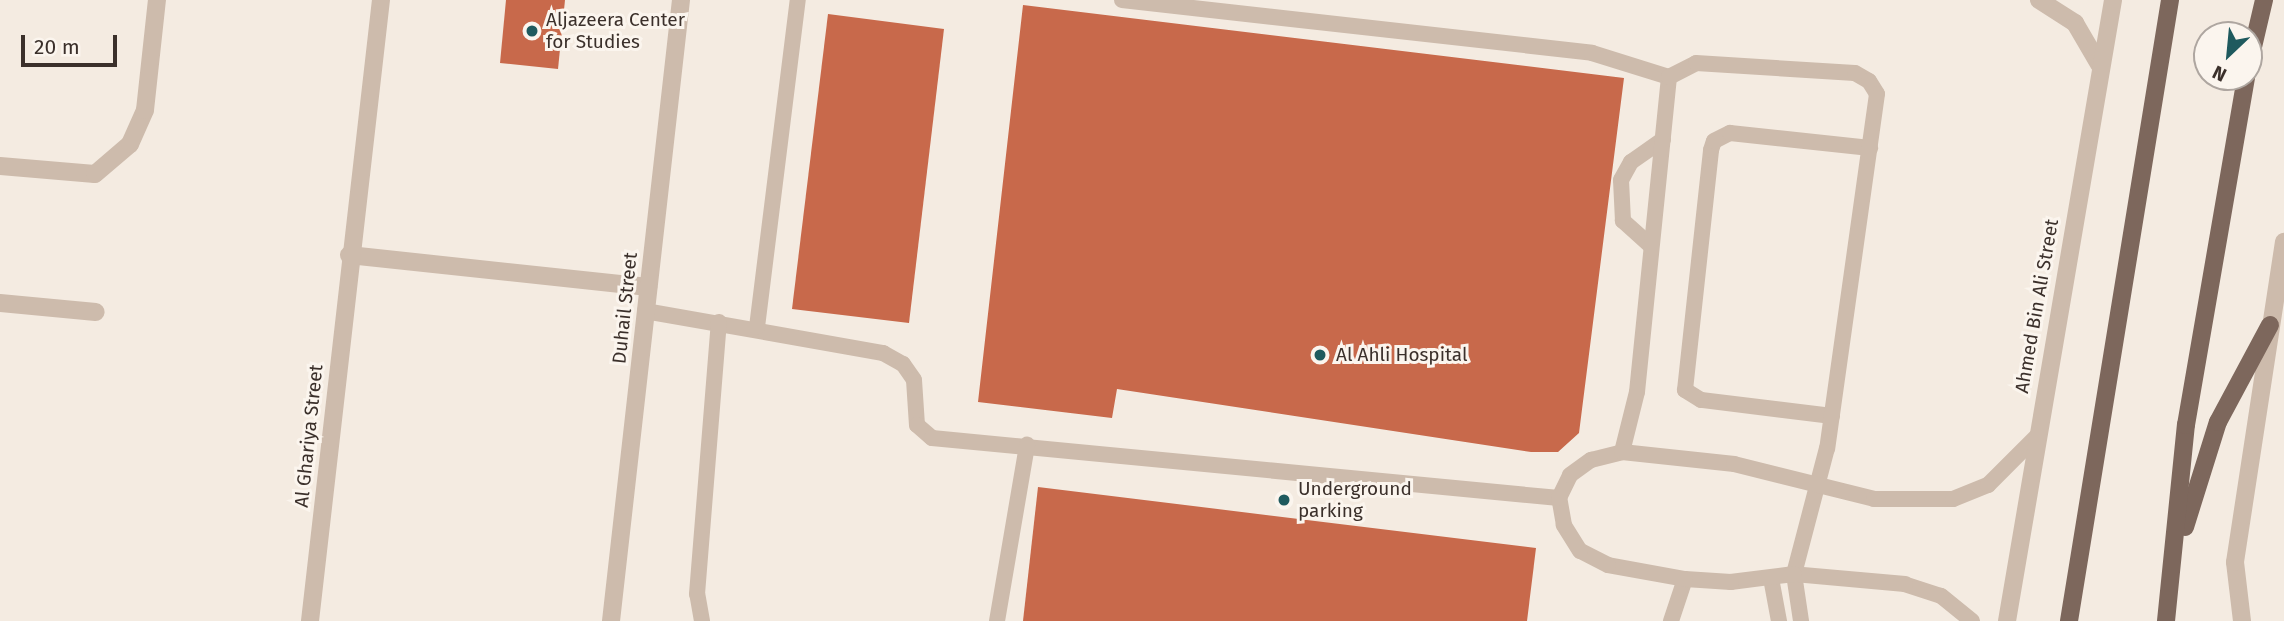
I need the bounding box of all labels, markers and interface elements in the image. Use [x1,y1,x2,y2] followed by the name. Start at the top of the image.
[546,9,685,53] place label: Aljazeera Center for Studies
[24,21,121,65] scale bar
[2193,21,2263,91] north arrow
[524,23,540,39] marker: Aljazeera Center for Studies
[34,34,80,60] text: 20 m
[2209,60,2230,87] text: N
[2010,217,2064,395] street label: Ahmed Bin Ali Street
[608,251,642,365] street label: Duhail Street
[1336,344,1467,366] place label: Al Ahli Hospital
[1310,345,1330,365] marker: Al Ahli Hospital
[290,363,328,509] street label: Al Ghariya Street
[1298,478,1412,522] place label: Underground parking
[1276,492,1292,508] marker: Underground parking

